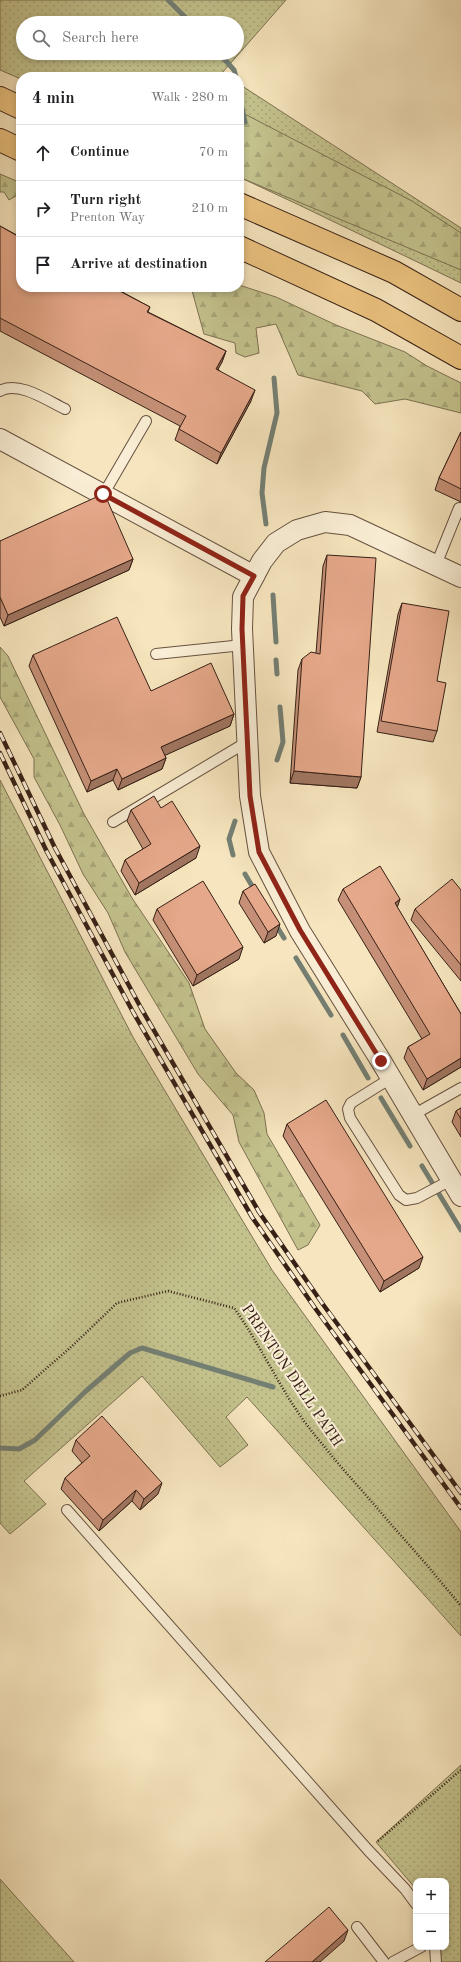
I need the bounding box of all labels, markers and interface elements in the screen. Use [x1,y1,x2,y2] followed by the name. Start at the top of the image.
[16,16,244,60] search box
[30,27,52,49] icon: search
[62,31,139,46] text: Search here
[32,90,75,107] text: 4 min
[151,91,228,104] text: Walk · 280 m
[32,142,54,164] icon: ahead
[70,145,129,160] text: Continue
[199,146,228,159] text: 70 m
[70,193,141,208] text: Turn right
[32,198,54,220] icon: right
[191,202,228,215] text: 210 m
[70,211,145,224] text: Prenton Way
[32,254,54,276] icon: arrive
[70,257,208,272] text: Arrive at destination
[94,485,112,503] route start
[372,1052,390,1070] route end
[238,1302,344,1450] street label: PRENTON DELL PATH
[413,1878,449,1950] map controls
[413,1878,449,1914] button: +
[413,1914,449,1950] button: −

